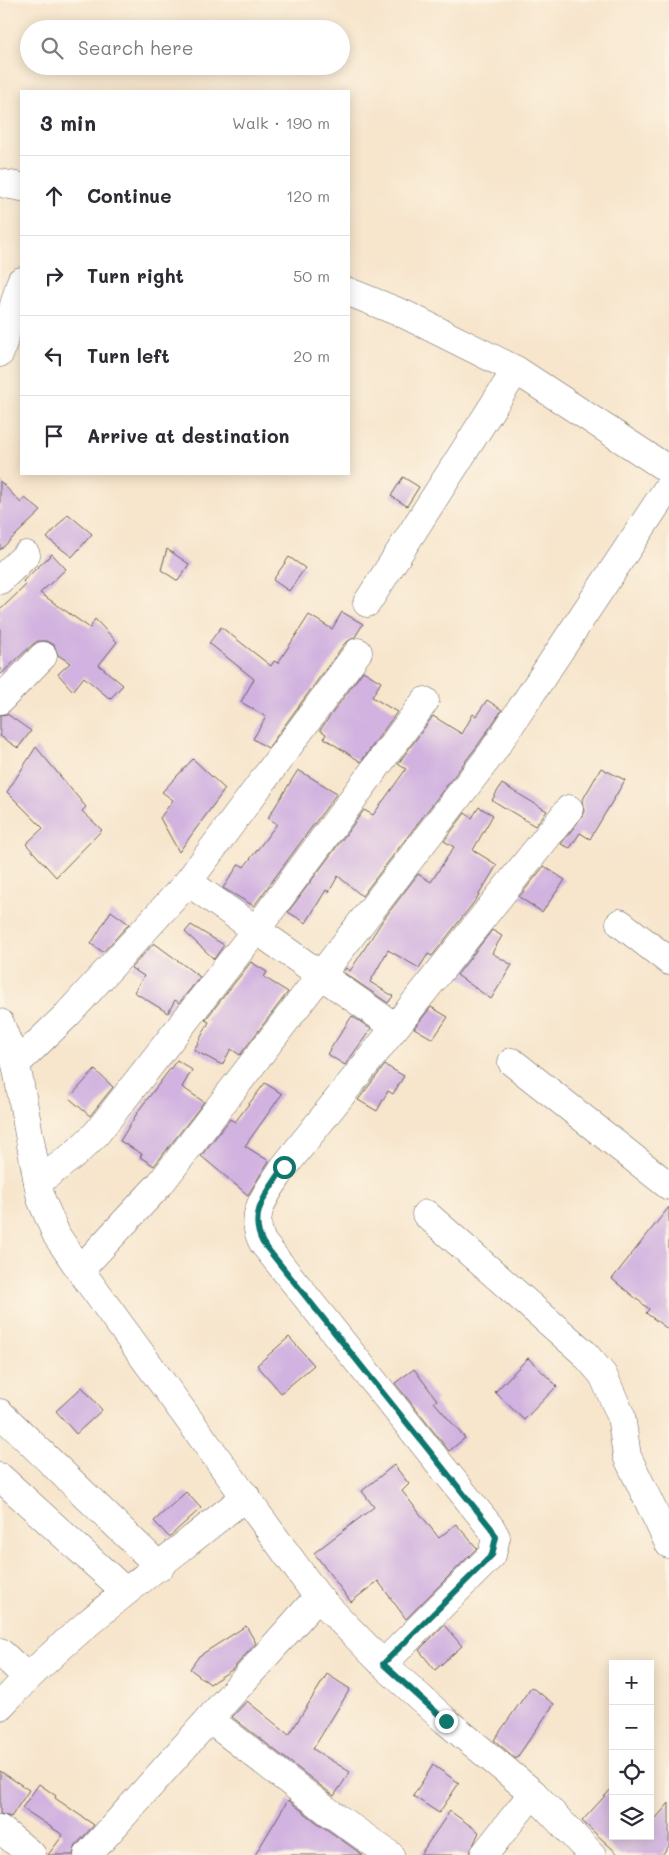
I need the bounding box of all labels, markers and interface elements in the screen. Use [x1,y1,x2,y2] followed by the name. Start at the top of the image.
[20,20,350,75] search box
[38,34,66,62] icon: search
[78,35,194,60] text: Search here
[40,109,96,136] text: 3 min
[232,112,330,133] text: Walk · 190 m
[40,182,68,210] icon: ahead
[87,183,172,208] text: Continue
[286,185,330,206] text: 120 m
[40,262,68,290] icon: right
[87,263,184,288] text: Turn right
[293,265,330,286] text: 50 m
[40,342,68,370] icon: left
[87,343,170,368] text: Turn left
[293,345,330,366] text: 20 m
[40,422,68,450] icon: arrive
[87,423,290,448] text: Arrive at destination
[273,1156,296,1179] route start
[609,1660,654,1840] map controls
[609,1660,654,1705] button: +
[609,1705,654,1750] button: −
[435,1710,458,1733] route end
[609,1750,654,1795] button: locate
[609,1795,654,1840] button: layers

